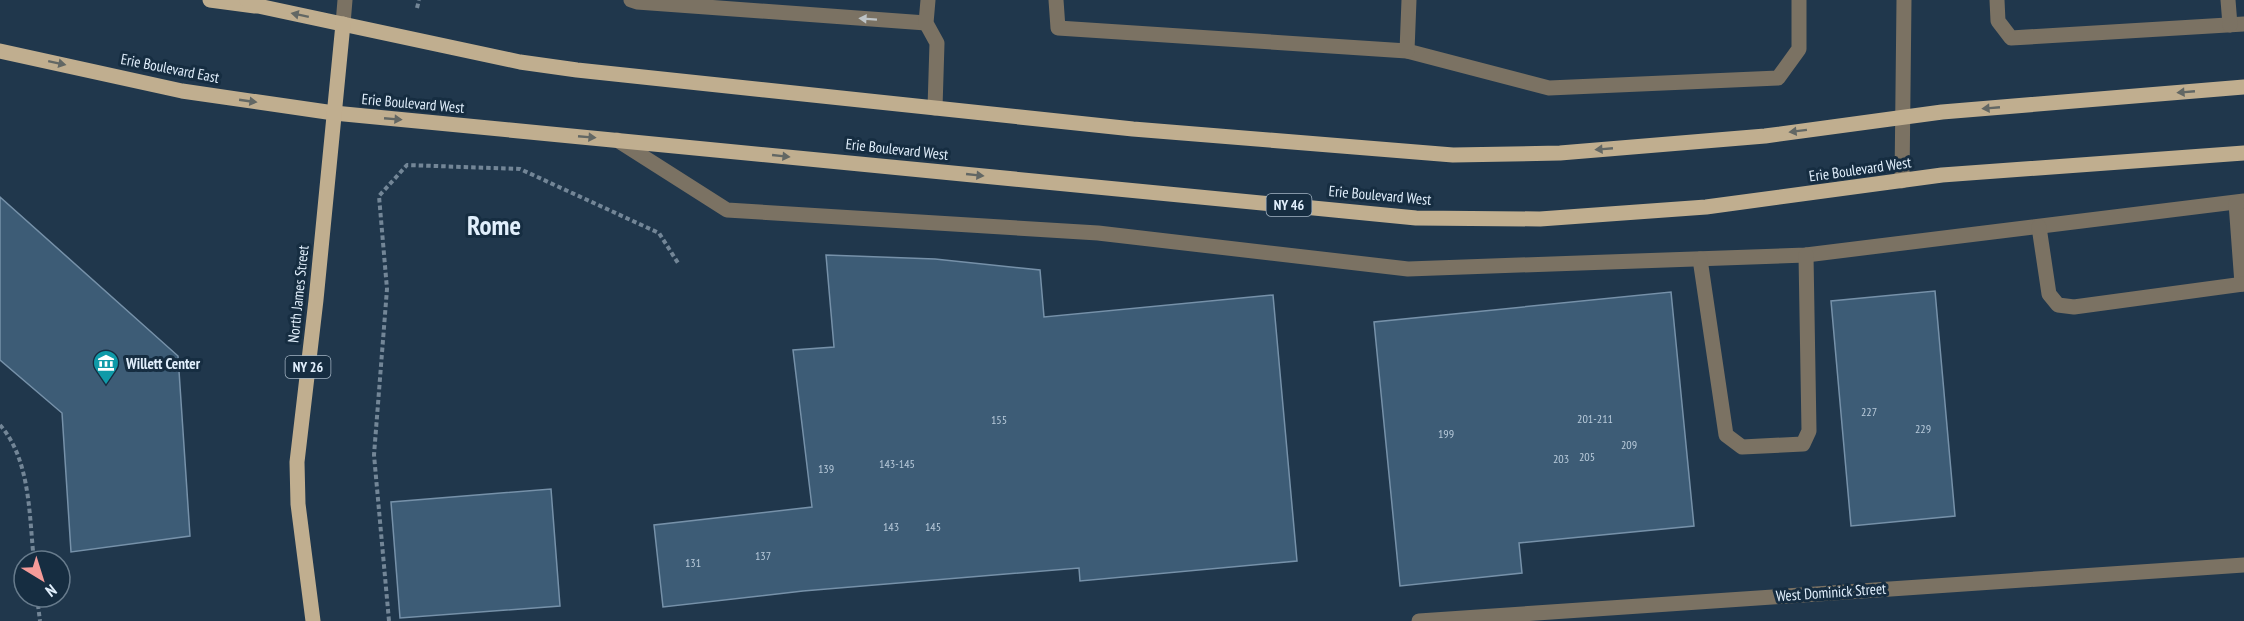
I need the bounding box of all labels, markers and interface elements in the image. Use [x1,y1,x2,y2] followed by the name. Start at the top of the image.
[291,10,310,19] one-way arrow
[859,14,878,23] one-way arrow
[119,49,221,87] street label: Erie Boulevard East
[48,59,66,69] one-way arrow
[2176,87,2195,97] one-way arrow
[361,89,465,117] street label: Erie Boulevard West
[239,96,258,105] one-way arrow
[1982,103,2001,113] one-way arrow
[383,114,402,124] one-way arrow
[1788,127,1807,136] one-way arrow
[577,132,596,142] one-way arrow
[845,134,949,164] street label: Erie Boulevard West
[1594,144,1613,154] one-way arrow
[771,151,790,161] one-way arrow
[1808,152,1912,186] street label: Erie Boulevard West
[965,170,984,180] one-way arrow
[1328,181,1432,209] street label: Erie Boulevard West
[1266,194,1312,216] road number: NY 46
[467,208,521,242] district label: Rome
[283,244,313,344] street label: North James Street
[91,348,121,386] museum icon: Willett Center
[125,354,201,373] place label: Willett Center
[286,356,330,378] road number: NY 26
[1861,404,1877,419] house number: 227
[1577,411,1613,426] house number: 201-211
[991,412,1007,427] house number: 155
[1915,421,1931,436] house number: 229
[1438,426,1454,441] house number: 199
[1621,437,1637,452] house number: 209
[1579,449,1595,464] house number: 205
[1553,451,1569,466] house number: 203
[879,456,915,471] house number: 143-145
[818,461,834,476] house number: 139
[883,519,899,534] house number: 143
[925,519,941,534] house number: 145
[755,548,771,563] house number: 137
[12,549,72,609] north arrow
[685,555,701,570] house number: 131
[1775,579,1887,605] street label: West Dominick Street
[42,580,61,601] text: N

